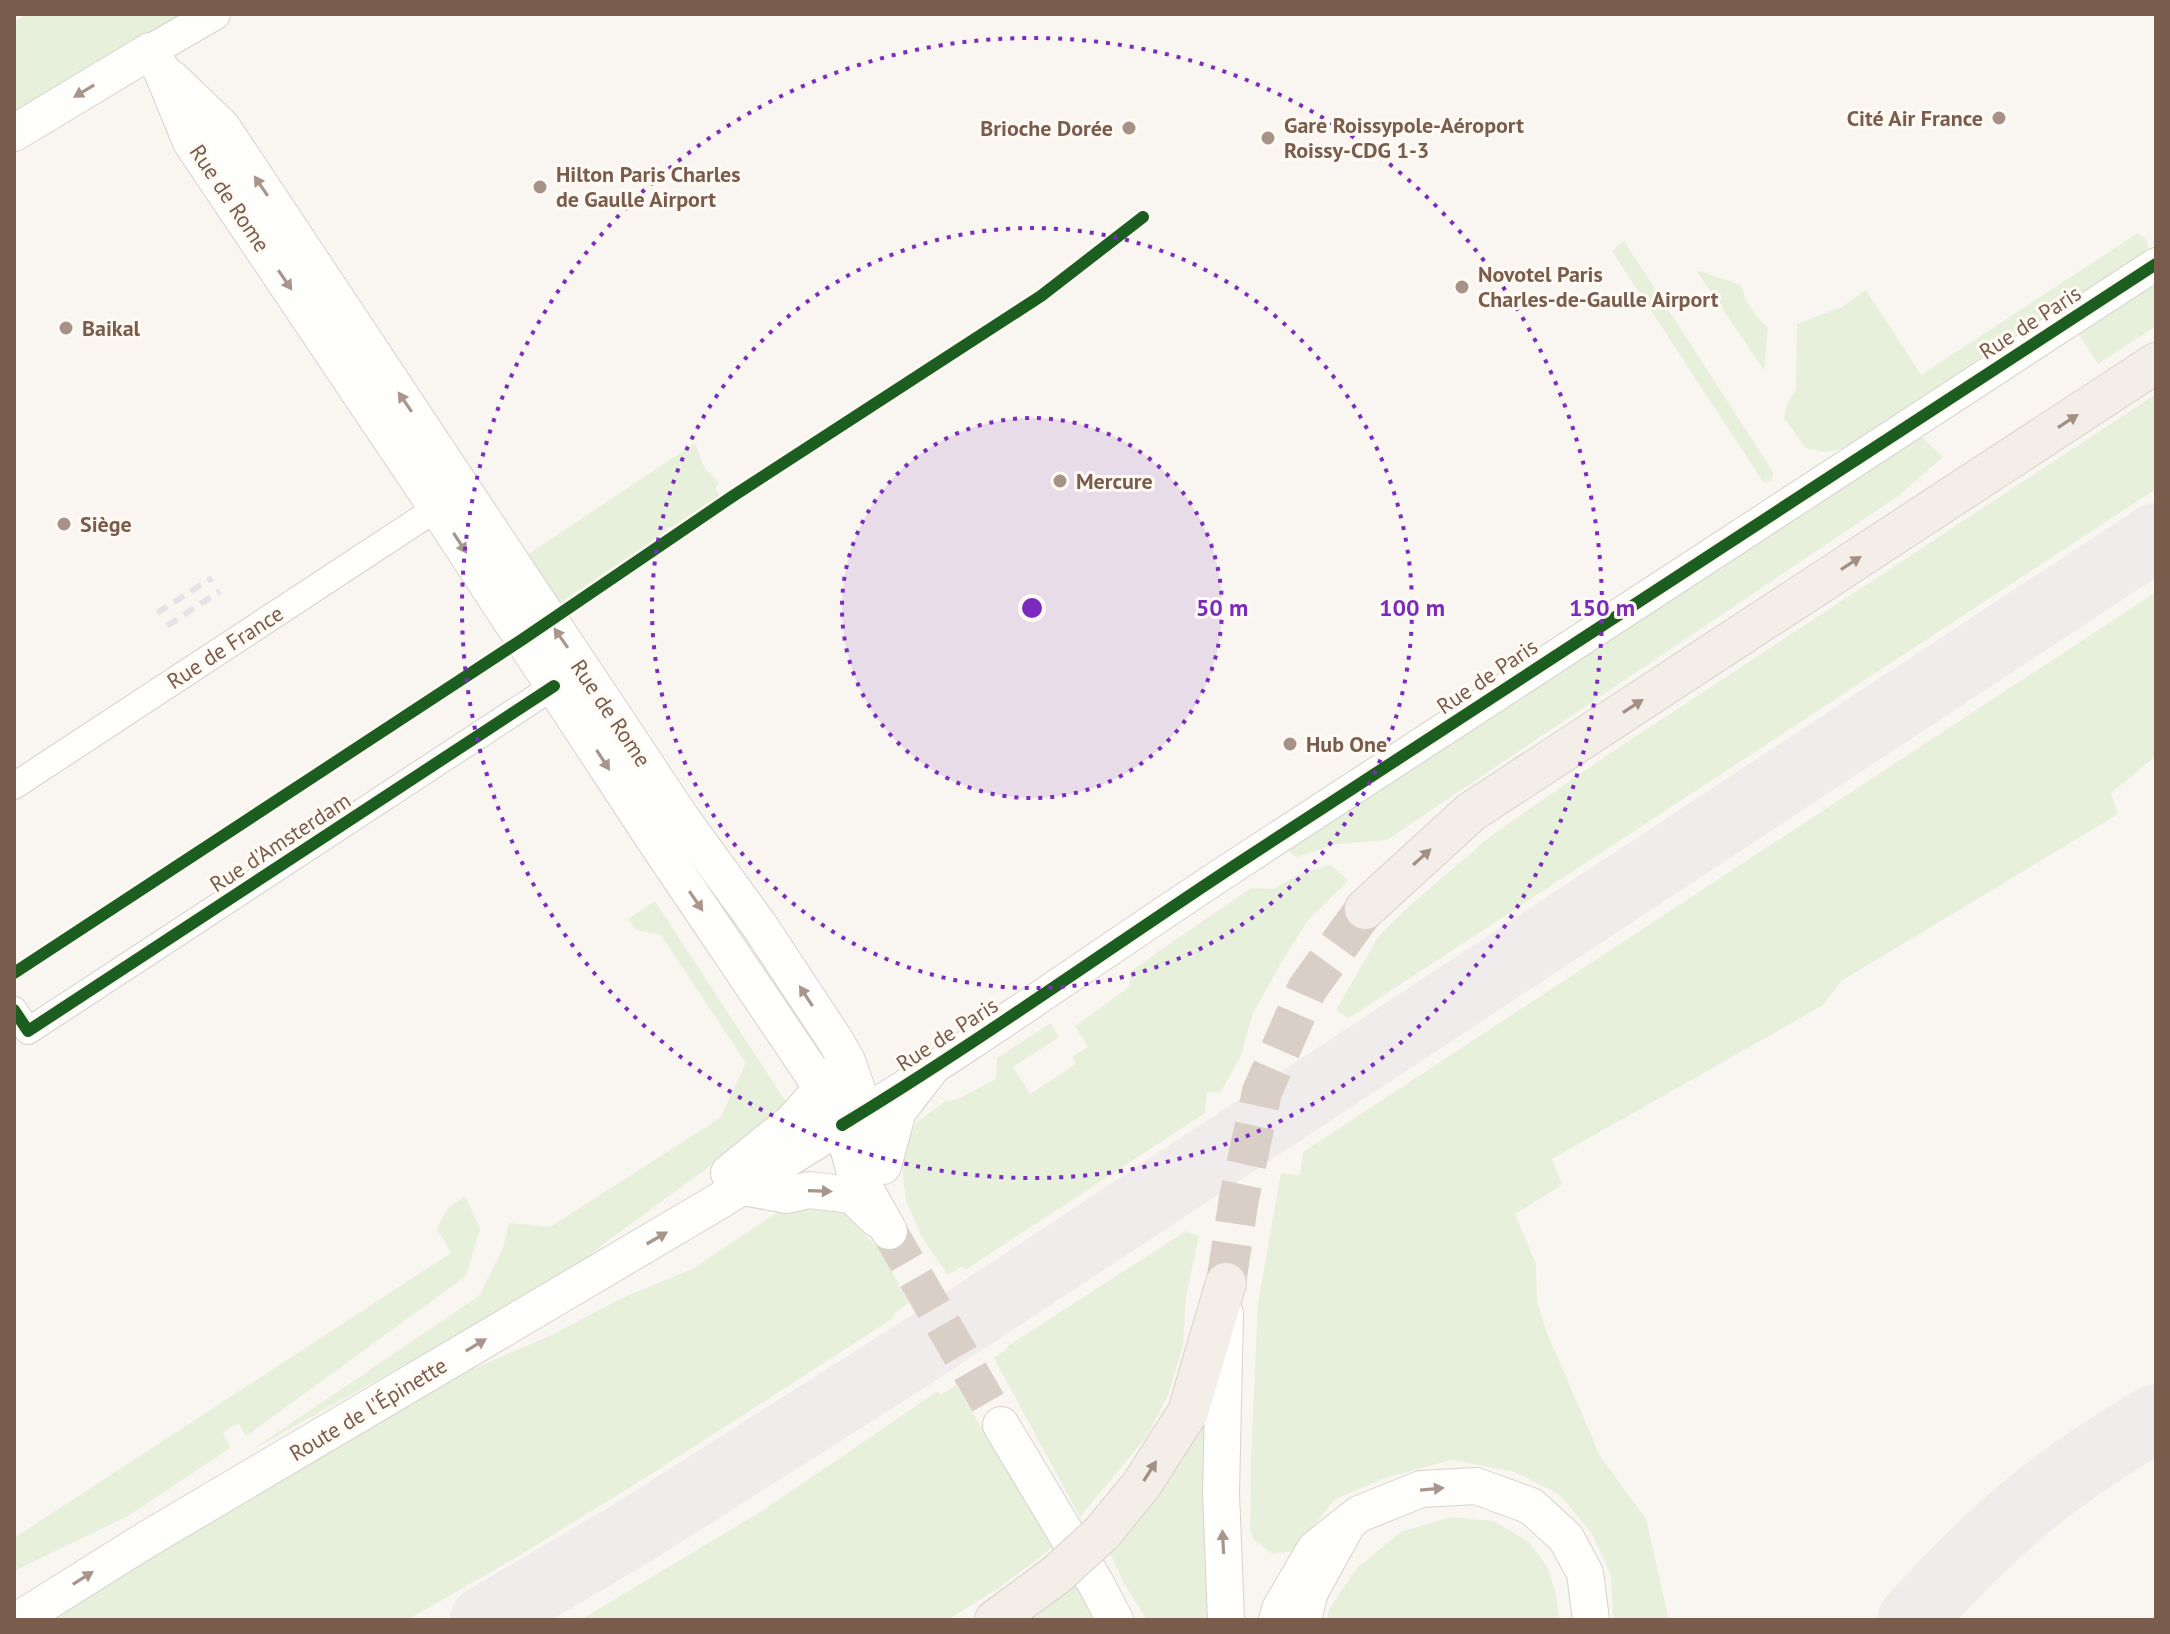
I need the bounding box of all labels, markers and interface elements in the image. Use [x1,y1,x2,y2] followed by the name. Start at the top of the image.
[73,84,95,98] one-way arrow
[1847,104,1983,132] place label: Cité Air France
[1990,109,2008,127] marker: Cité Air France
[1284,111,1524,164] place label: Gare Roissypole-Aéroport Roissy-CDG 1-3
[980,114,1113,142] place label: Brioche Dorée
[1120,119,1138,137] marker: Brioche Dorée
[1259,129,1277,147] marker: Gare Roissypole-Aéroport Roissy-CDG 1-3
[184,139,276,257] street label: Rue de Rome
[556,160,741,213] place label: Hilton Paris Charles de Gaulle Airport
[254,175,269,196] one-way arrow
[531,178,549,196] marker: Hilton Paris Charles de Gaulle Airport
[1478,260,1719,313] place label: Novotel Paris Charles-de-Gaulle Airport
[277,269,292,291] one-way arrow
[1453,278,1471,296] marker: Novotel Paris Charles-de-Gaulle Airport
[1974,279,2086,365] street label: Rue de Paris
[82,314,141,342] place label: Baikal
[57,319,75,337] marker: Baikal
[399,391,413,413] one-way arrow
[2057,414,2079,428] one-way arrow
[1076,467,1153,495] place label: Mercure
[1051,472,1069,490] marker: Mercure
[80,510,132,538] place label: Siège
[55,515,73,533] marker: Siège
[452,532,467,553] one-way arrow
[1840,556,1861,571] one-way arrow
[1196,592,1248,623] text: 50 m
[1379,592,1445,623] text: 100 m
[1569,592,1635,623] text: 150 m
[1018,594,1046,622] centre of rings
[162,599,288,695] street label: Rue de France
[554,628,569,649] one-way arrow
[1431,632,1543,720] street label: Rue de Paris
[565,654,657,772] street label: Rue de Rome
[1623,698,1644,713] one-way arrow
[1306,730,1387,758] place label: Hub One
[1281,735,1299,753] marker: Hub One
[595,749,609,771] one-way arrow
[204,786,356,898] street label: Rue d'Amsterdam
[1413,848,1432,866] one-way arrow
[688,890,703,911] one-way arrow
[798,985,813,1006] one-way arrow
[891,991,1003,1077] street label: Rue de Paris
[808,1185,833,1198] one-way arrow
[646,1231,668,1245] one-way arrow
[465,1338,487,1352] one-way arrow
[284,1351,452,1467] street label: Route de l'Épinette
[1143,1460,1157,1482] one-way arrow
[1420,1482,1445,1495] one-way arrow
[1216,1529,1229,1554] one-way arrow
[73,1570,94,1585] one-way arrow

